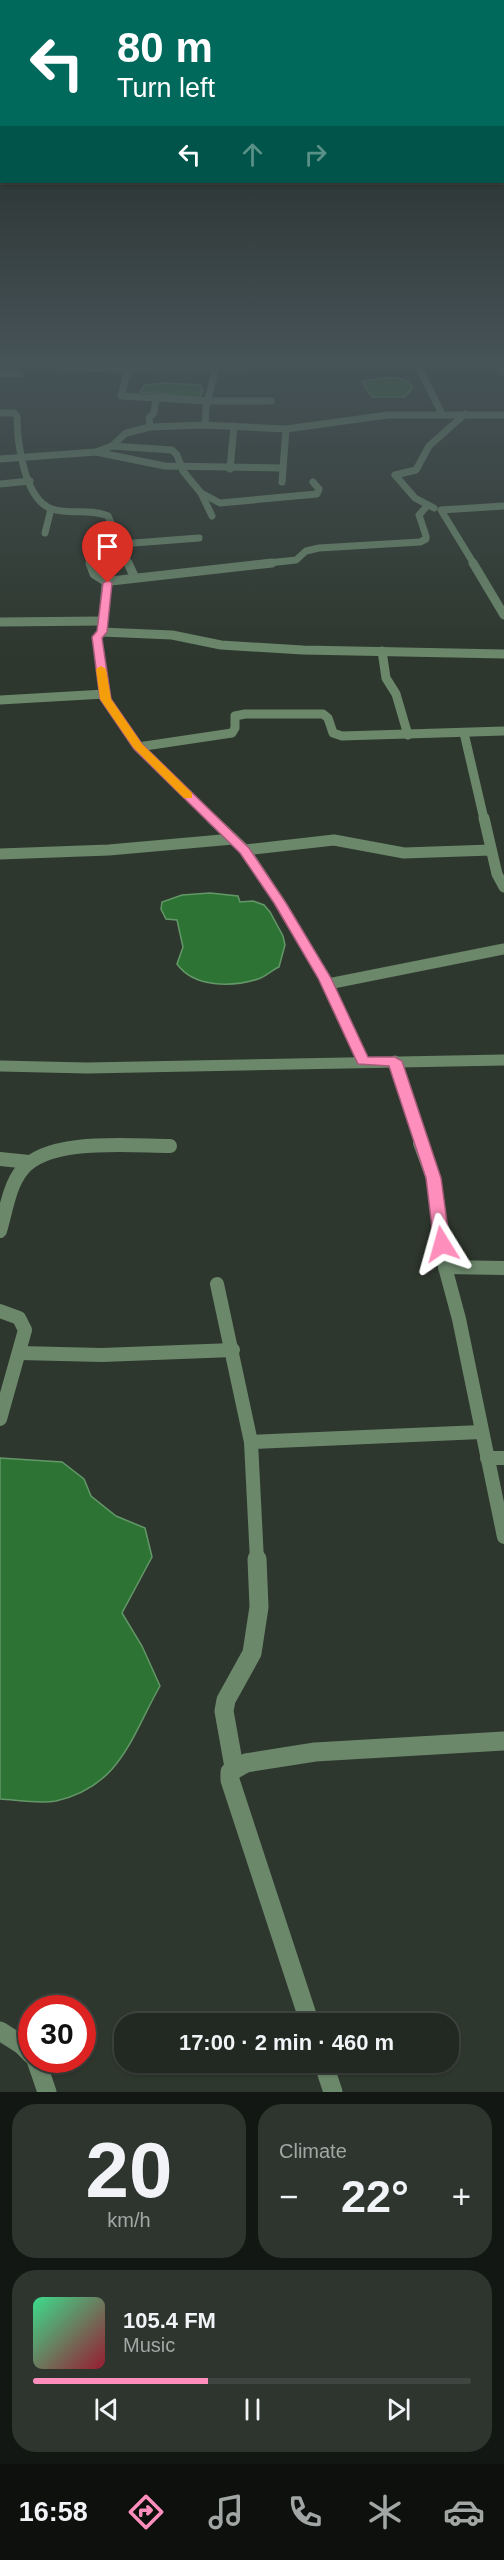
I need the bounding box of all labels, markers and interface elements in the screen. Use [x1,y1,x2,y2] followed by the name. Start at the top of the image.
[18,24,96,102] icon: left
[117,24,213,71] text: 80 m
[117,73,215,103] text: Turn left
[173,138,206,171] icon: left
[236,138,269,171] icon: ahead
[299,138,332,171] icon: right
[82,521,133,583] pin
[91,530,124,563] icon: arrive
[410,1212,474,1276] position arrow
[18,1995,96,2073] speed limit sign: 30
[179,2030,394,2055] text: 17:00 · 2 min · 460 m
[86,2126,172,2214] text: 20
[279,2140,347,2162] text: Climate
[341,2171,409,2222] text: 22°
[279,2178,298,2215] text: −
[452,2178,471,2215] text: +
[107,2209,151,2231] text: km/h
[123,2308,216,2333] text: 105.4 FM
[123,2334,175,2356] text: Music
[90,2393,123,2426] icon: previous
[236,2393,269,2426] icon: pause
[382,2393,415,2426] icon: next
[125,2491,167,2533] icon: directions
[205,2491,247,2533] icon: music
[284,2491,326,2533] icon: phone
[364,2491,406,2533] icon: climate
[443,2491,485,2533] icon: car
[19,2497,88,2527] text: 16:58

